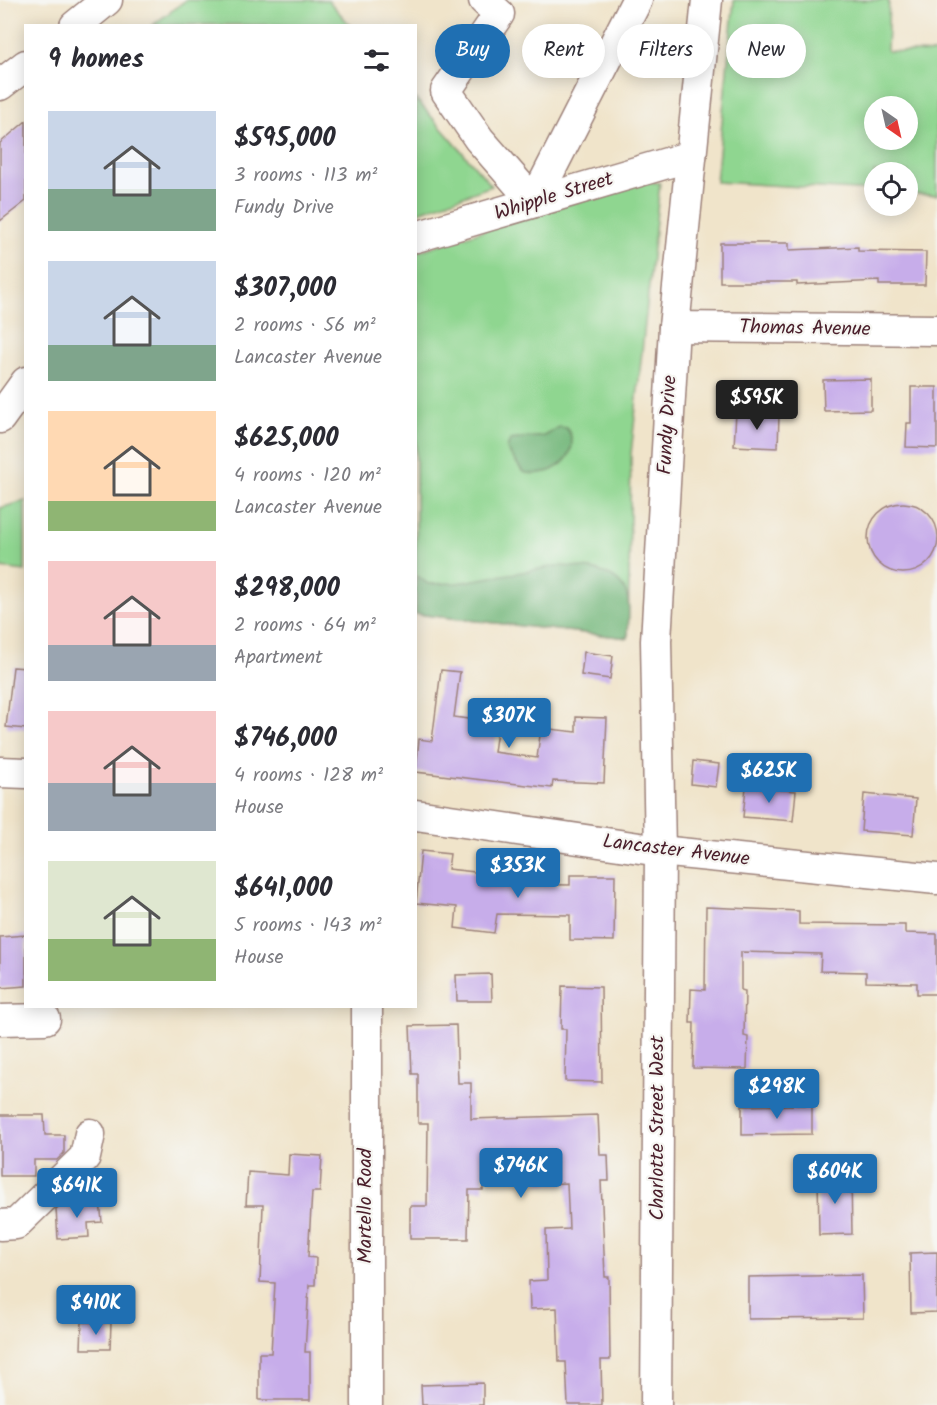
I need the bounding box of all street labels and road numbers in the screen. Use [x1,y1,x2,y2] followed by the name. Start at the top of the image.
[491,164,618,230] street label: Whipple Street
[739,312,871,346] street label: Thomas Avenue
[649,374,687,476] street label: Fundy Drive
[601,826,751,876] street label: Lancaster Avenue
[642,1035,674,1220] street label: Charlotte Street West
[350,1147,382,1264] street label: Martello Road

